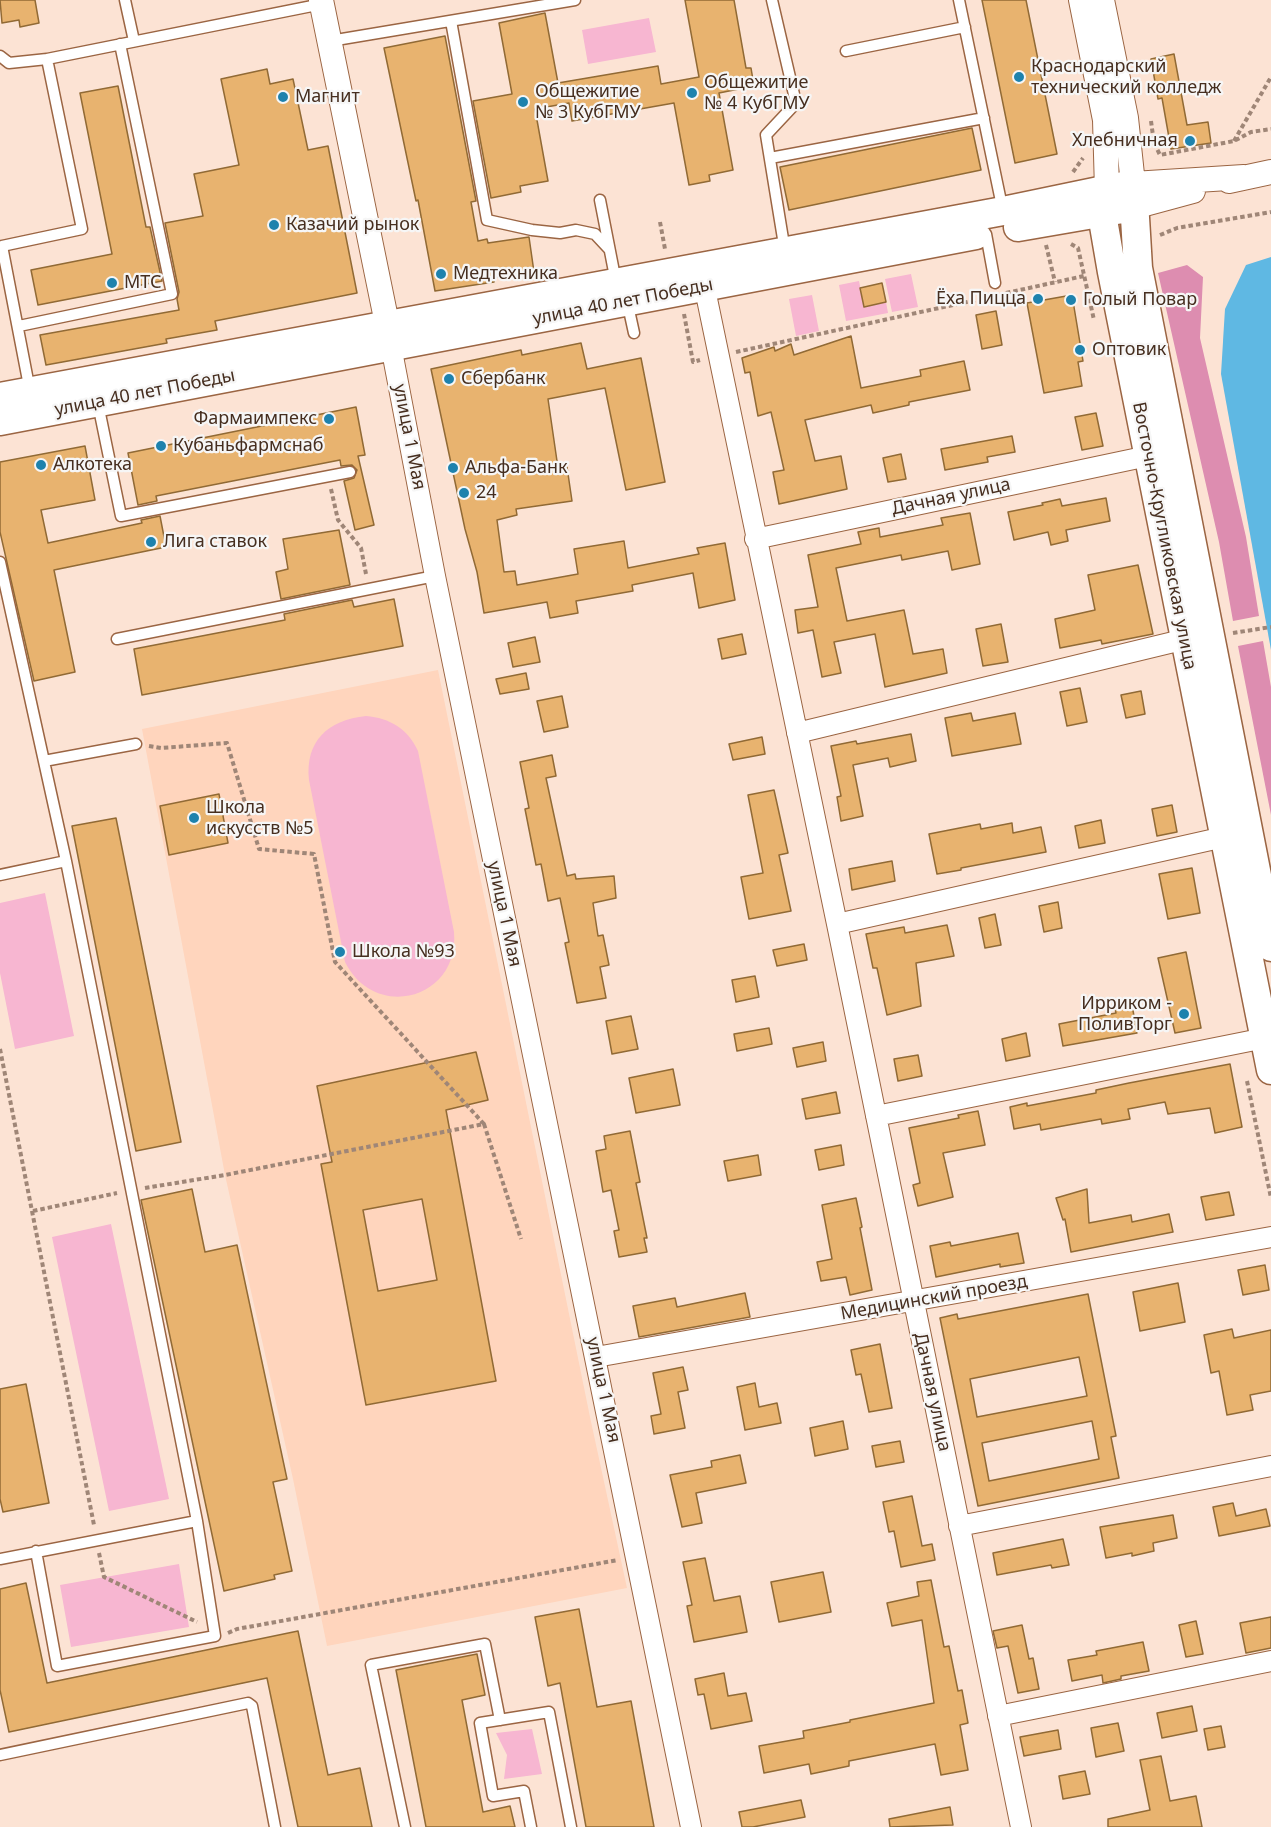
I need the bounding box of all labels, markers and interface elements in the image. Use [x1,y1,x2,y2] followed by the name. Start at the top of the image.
[1031,56,1222,98] place label: Краснодарский технический колледж
[1012,70,1026,84] marker: Краснодарский технический колледж
[704,72,810,115] place label: Общежитие № 4 КубГМУ
[535,81,641,124] place label: Общежитие № 3 КубГМУ
[295,86,360,108] place label: Магнит
[685,86,699,100] marker: Общежитие № 4 КубГМУ
[276,90,290,104] marker: Магнит
[516,95,530,109] marker: Общежитие № 3 КубГМУ
[1072,130,1178,152] place label: Хлебничная
[1183,134,1197,148] marker: Хлебничная
[286,214,419,236] place label: Казачий рынок
[267,218,281,232] marker: Казачий рынок
[453,263,558,285] place label: Медтехника
[434,267,448,281] marker: Медтехника
[124,272,161,294] place label: МТС
[531,274,715,330] street label: улица 40 лет Победы
[105,276,119,290] marker: МТС
[936,288,1026,310] place label: Ёха Пицца
[1083,289,1197,311] place label: Голый Повар
[1031,292,1045,306] marker: Ёха Пицца
[1064,293,1078,307] marker: Голый Повар
[1092,339,1166,361] place label: Оптовик
[1073,343,1087,357] marker: Оптовик
[53,365,237,421] street label: улица 40 лет Победы
[461,368,545,390] place label: Сбербанк
[442,372,456,386] marker: Сбербанк
[388,382,430,492] street label: улица 1 Мая
[1127,400,1201,672] street label: Восточно-Кругликовская улица
[194,408,317,430] place label: Фармаимпекс
[322,412,336,426] marker: Фармаимпекс
[173,435,324,457] place label: Кубаньфармснаб
[154,439,168,453] marker: Кубаньфармснаб
[53,454,132,476] place label: Алкотека
[465,457,568,479] place label: Альфа-Банк
[34,458,48,472] marker: Алкотека
[446,461,460,475] marker: Альфа-Банк
[890,474,1012,520] street label: Дачная улица
[476,482,497,504] place label: 24
[457,486,471,500] marker: 24
[163,531,267,553] place label: Лига ставок
[144,535,158,549] marker: Лига ставок
[206,797,314,840] place label: Школа искусств №5
[187,811,201,825] marker: Школа искусств №5
[482,859,526,969] street label: улица 1 Мая
[352,941,455,963] place label: Школа №93
[333,945,347,959] marker: Школа №93
[1078,993,1172,1036] place label: Ирриком - ПоливТорг
[1177,1007,1191,1021] marker: Ирриком - ПоливТорг
[839,1271,1029,1325] street label: Медицинский проезд
[909,1331,955,1453] street label: Дачная улица
[581,1335,625,1445] street label: улица 1 Мая

